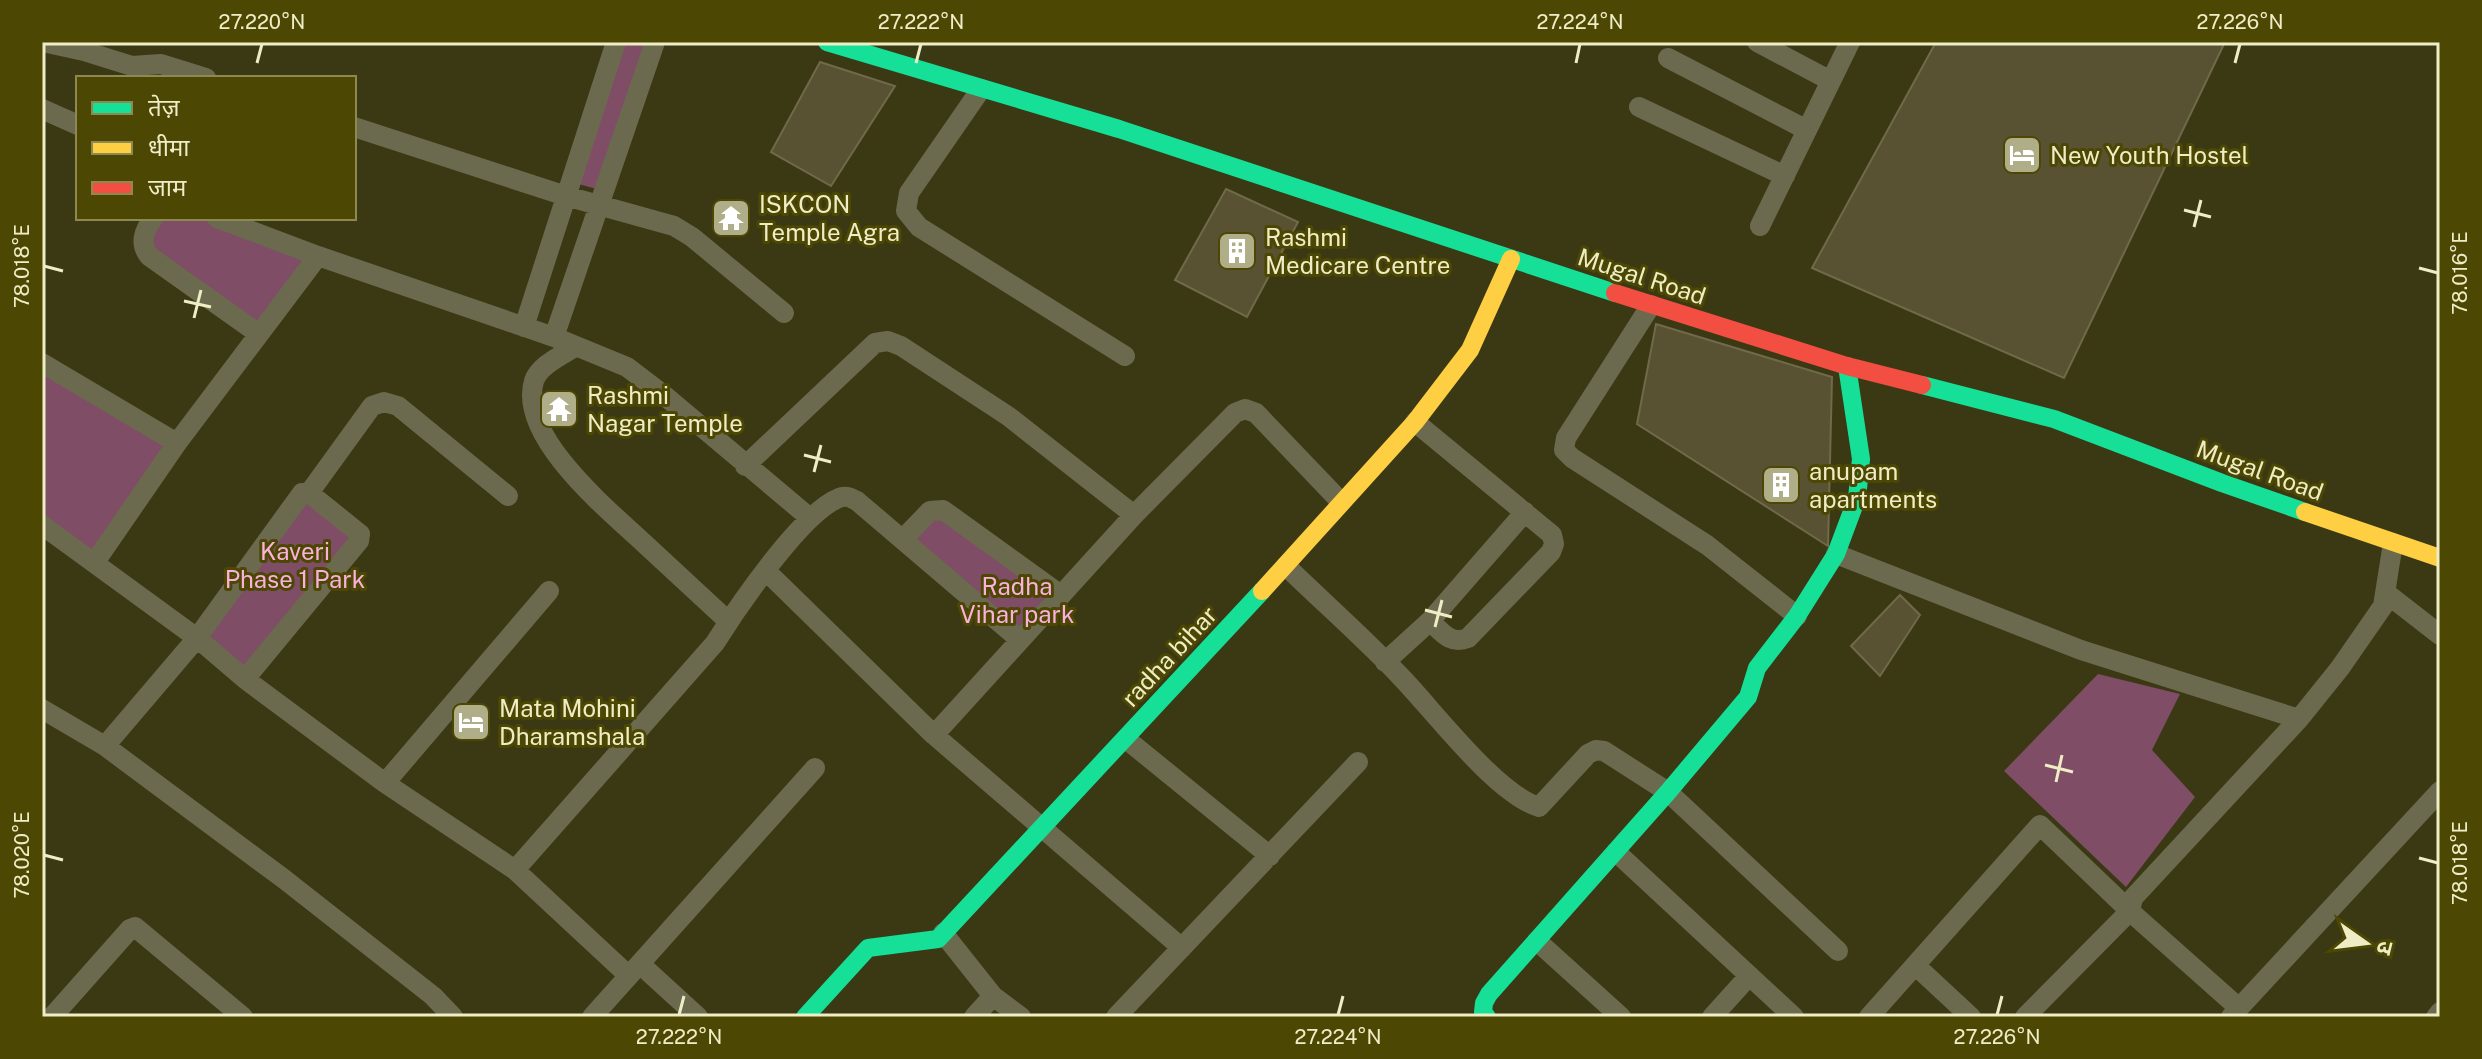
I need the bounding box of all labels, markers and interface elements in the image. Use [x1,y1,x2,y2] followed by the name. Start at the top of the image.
[219,10,305,34] text: 27.220°N
[878,10,964,34] text: 27.222°N
[1536,10,1624,34] text: 27.224°N
[2196,10,2284,34] text: 27.226°N
[76,76,356,220] legend
[148,93,181,121] text: तेज़
[148,133,190,161] text: धीमा
[2001,134,2043,176] hotel icon: New Youth Hostel
[2050,141,2249,169] place label: New Youth Hostel
[148,173,187,201] text: जाम
[759,190,900,246] place label: ISKCON Temple Agra
[710,197,752,239] temple icon: ISKCON Temple Agra
[1265,223,1450,279] place label: Rashmi Medicare Centre
[10,224,34,308] text: 78.018°E
[1216,230,1258,272] building icon: Rashmi Medicare Centre
[2448,231,2472,315] text: 78.016°E
[1574,242,1710,310] street label: Mugal Road
[587,381,743,437] place label: Rashmi Nagar Temple
[538,388,580,430] temple icon: Rashmi Nagar Temple
[2193,434,2327,506] street label: Mugal Road
[1809,457,1937,513] place label: anupam apartments
[1760,464,1802,506] building icon: anupam apartments
[225,537,365,593] park label: Kaveri Phase 1 Park
[960,572,1074,628] park label: Radha Vihar park
[1116,600,1222,712] street label: radha bihar
[499,694,645,750] place label: Mata Mohini Dharamshala
[450,701,492,743] hotel icon: Mata Mohini Dharamshala
[10,811,34,899] text: 78.020°E
[2448,821,2472,905] text: 78.018°E
[2326,903,2406,983] north arrow
[2371,938,2400,958] text: उ
[636,1025,722,1049] text: 27.222°N
[1294,1025,1382,1049] text: 27.224°N
[1953,1025,2041,1049] text: 27.226°N

